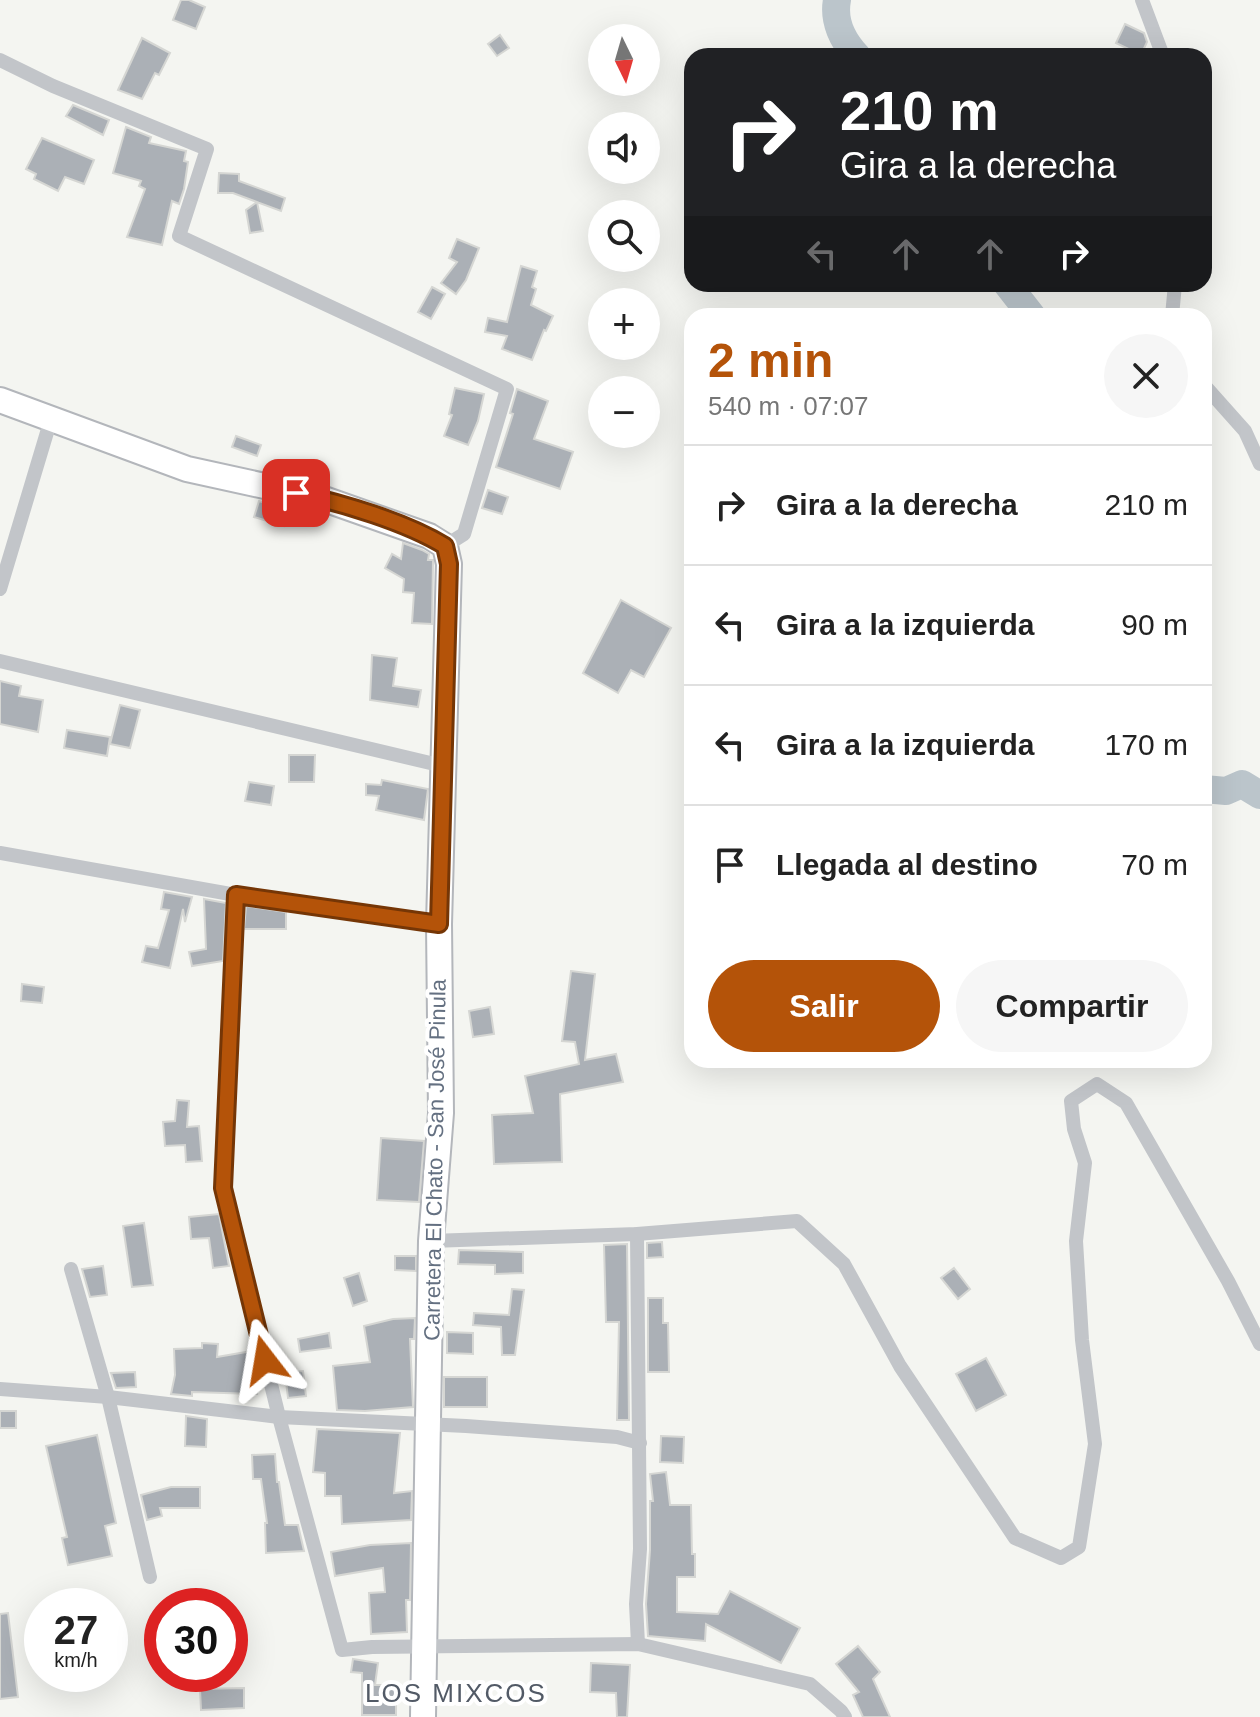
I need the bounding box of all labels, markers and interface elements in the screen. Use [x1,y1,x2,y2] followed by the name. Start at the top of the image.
[588,24,660,96] north arrow
[588,24,660,448] map controls
[840,79,999,142] text: 210 m
[708,80,812,184] icon: right
[588,112,660,184] button: sound
[840,145,1116,186] text: Gira a la derecha
[588,200,660,272] button: search
[800,232,844,276] icon: left
[884,232,928,276] icon: ahead
[968,232,1012,276] icon: ahead
[1052,232,1096,276] icon: right
[588,288,660,360] button: +
[708,334,833,387] text: 2 min
[1104,334,1188,418] button: close
[588,376,660,448] button: −
[708,391,868,421] text: 540 m · 07:07
[262,459,330,527] pin
[274,471,318,515] icon: arrive
[708,483,752,527] icon: right
[776,488,1018,521] text: Gira a la derecha
[1105,488,1188,521] text: 210 m
[708,603,752,647] icon: left
[776,608,1034,641] text: Gira a la izquierda
[1121,608,1188,641] text: 90 m
[708,723,752,767] icon: left
[776,728,1034,761] text: Gira a la izquierda
[1105,728,1188,761] text: 170 m
[708,843,752,887] icon: arrive
[776,848,1038,881] text: Llegada al destino
[1121,848,1188,881] text: 70 m
[708,960,940,1052] button: Salir
[956,960,1188,1052] button: Compartir
[419,978,451,1341] street label: Carretera El Chato - San José Pinula
[223,1318,307,1402] position arrow
[144,1588,248,1692] speed limit sign: 30
[54,1608,98,1652] text: 27
[54,1649,98,1671] text: km/h
[365,1678,547,1708] district label: LOS MIXCOS

